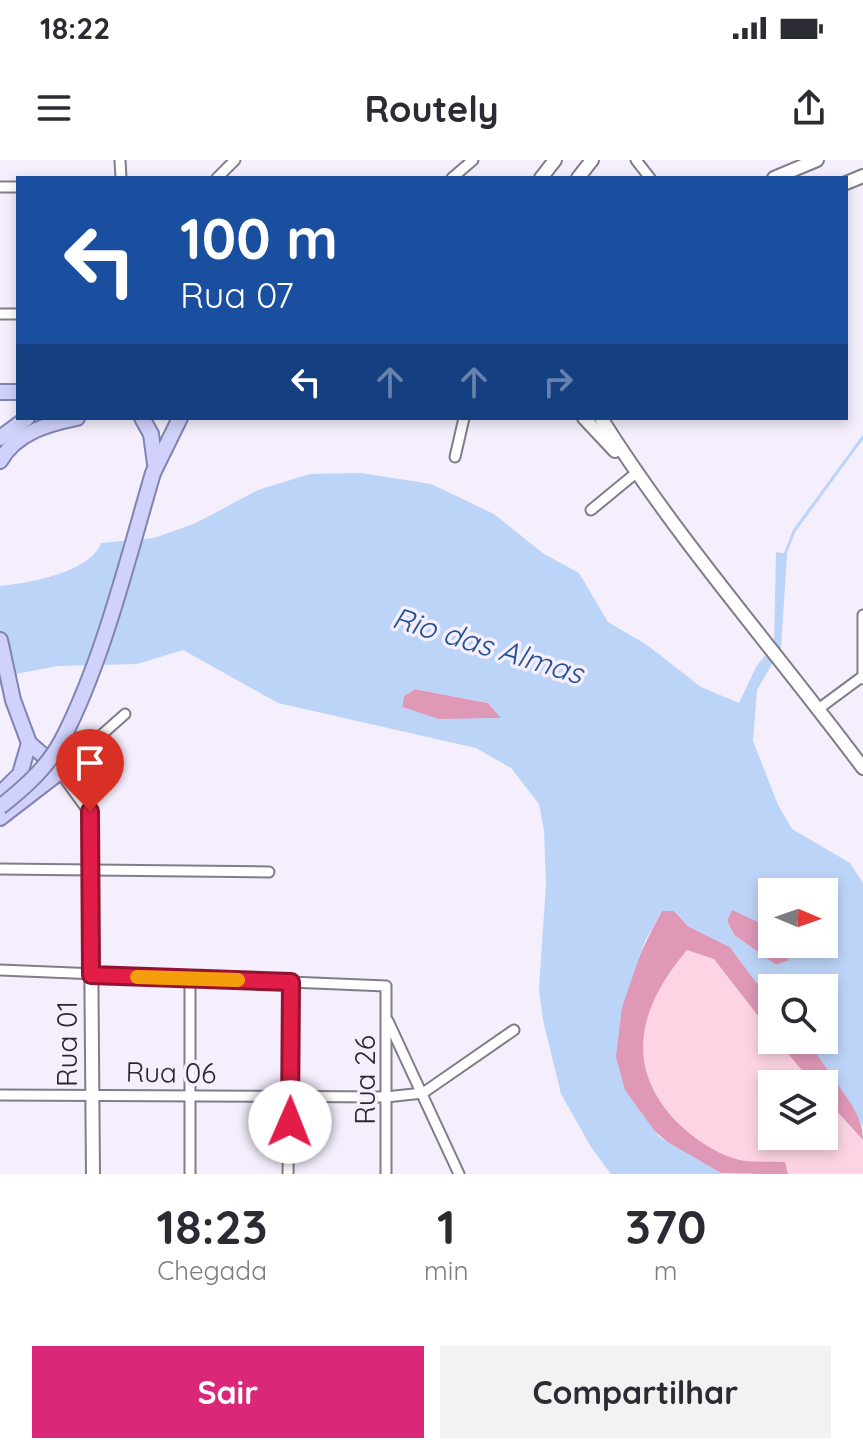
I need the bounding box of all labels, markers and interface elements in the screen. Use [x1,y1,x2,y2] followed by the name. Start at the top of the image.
[40,9,110,47] text: 18:22
[32,86,76,130] icon: menu
[364,86,499,131] text: Routely
[787,86,831,130] icon: share
[180,203,338,273] text: 100 m
[48,208,152,312] icon: left
[180,272,294,317] text: Rua 07
[284,360,328,404] icon: left
[368,360,412,404] icon: ahead
[452,360,496,404] icon: ahead
[536,360,580,404] icon: right
[388,598,590,693] water label: Rio das Almas
[56,729,124,811] pin
[68,741,112,785] icon: arrive
[758,878,838,958] north arrow
[758,878,838,1150] map controls
[758,974,838,1054] button: search
[49,1001,84,1087] street label: Rua 01
[347,1035,382,1125] street label: Rua 26
[125,1054,217,1090] street label: Rua 06
[758,1070,838,1150] button: layers
[248,1080,332,1164] position arrow
[156,1196,268,1256] text: 18:23
[437,1196,456,1256] text: 1
[625,1196,707,1256] text: 370
[157,1254,267,1287] text: Chegada
[424,1254,468,1287] text: min
[654,1254,678,1287] text: m
[32,1346,424,1438] button: Sair
[440,1346,831,1438] button: Compartilhar

